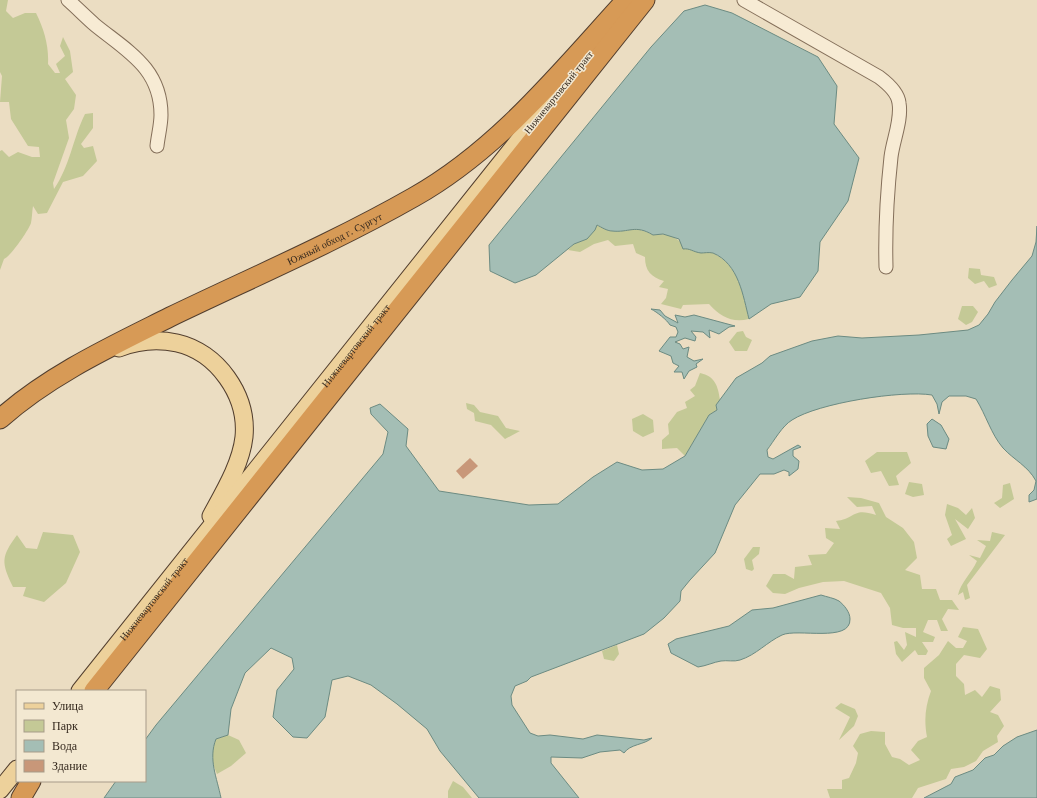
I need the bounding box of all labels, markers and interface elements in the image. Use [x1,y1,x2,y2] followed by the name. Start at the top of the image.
[521,48,596,136] street label: Нижневартовский тракт
[285,210,385,268] street label: Южный обход г. Сургут
[319,301,394,390] street label: Нижневартовский тракт
[117,554,192,643] street label: Нижневартовский тракт
[16,690,146,782] legend
[52,698,84,713] text: Улица
[52,718,78,733] text: Парк
[52,738,78,753] text: Вода
[52,758,87,773] text: Здание

